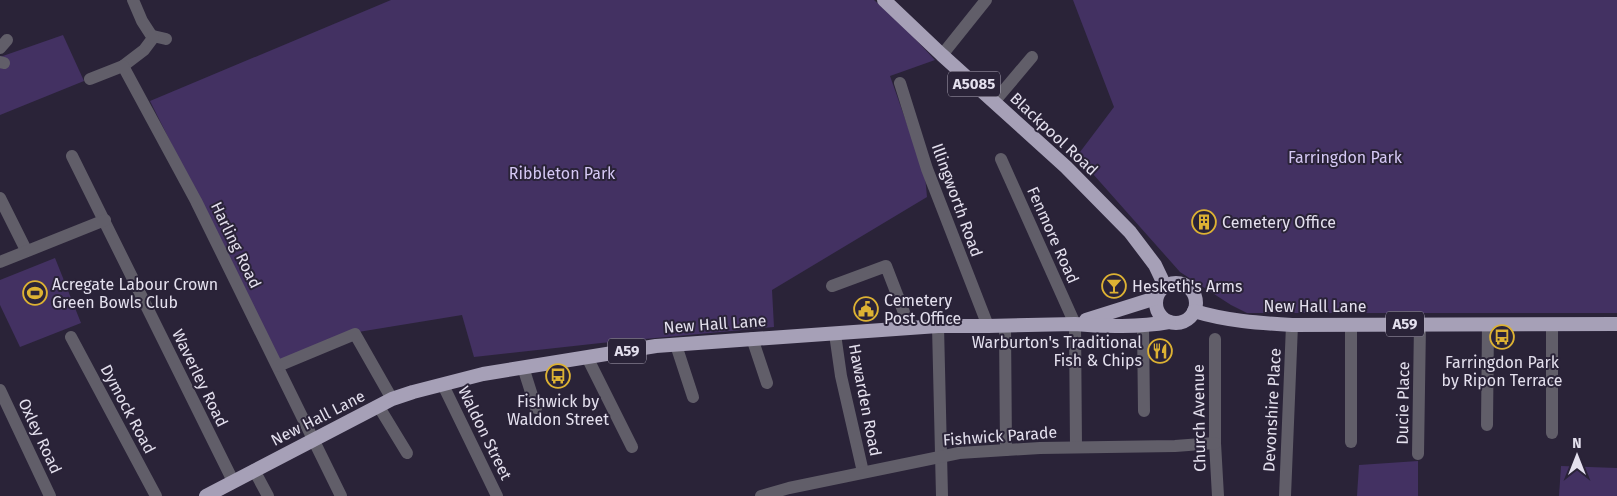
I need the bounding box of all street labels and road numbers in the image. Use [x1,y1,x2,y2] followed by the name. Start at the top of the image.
[948,72,1000,96] road number: A5085
[1006,89,1102,179] street label: Blackpool Road
[928,141,986,259] street label: Illingworth Road
[1023,184,1083,286] street label: Fenmore Road
[207,199,265,291] street label: Harling Road
[1263,297,1367,316] street label: New Hall Lane
[663,311,767,337] street label: New Hall Lane
[1386,312,1424,336] road number: A59
[168,326,232,430] street label: Waverley Road
[608,338,646,364] road number: A59
[845,342,885,458] street label: Hawarden Road
[1259,348,1285,472] street label: Devonshire Place
[97,361,159,457] street label: Dymock Road
[1393,361,1413,445] street label: Ducie Place
[1189,364,1209,472] street label: Church Avenue
[454,383,516,483] street label: Waldon Street
[268,386,368,450] street label: New Hall Lane
[14,395,66,477] street label: Oxley Road
[942,423,1058,449] street label: Fishwick Parade

